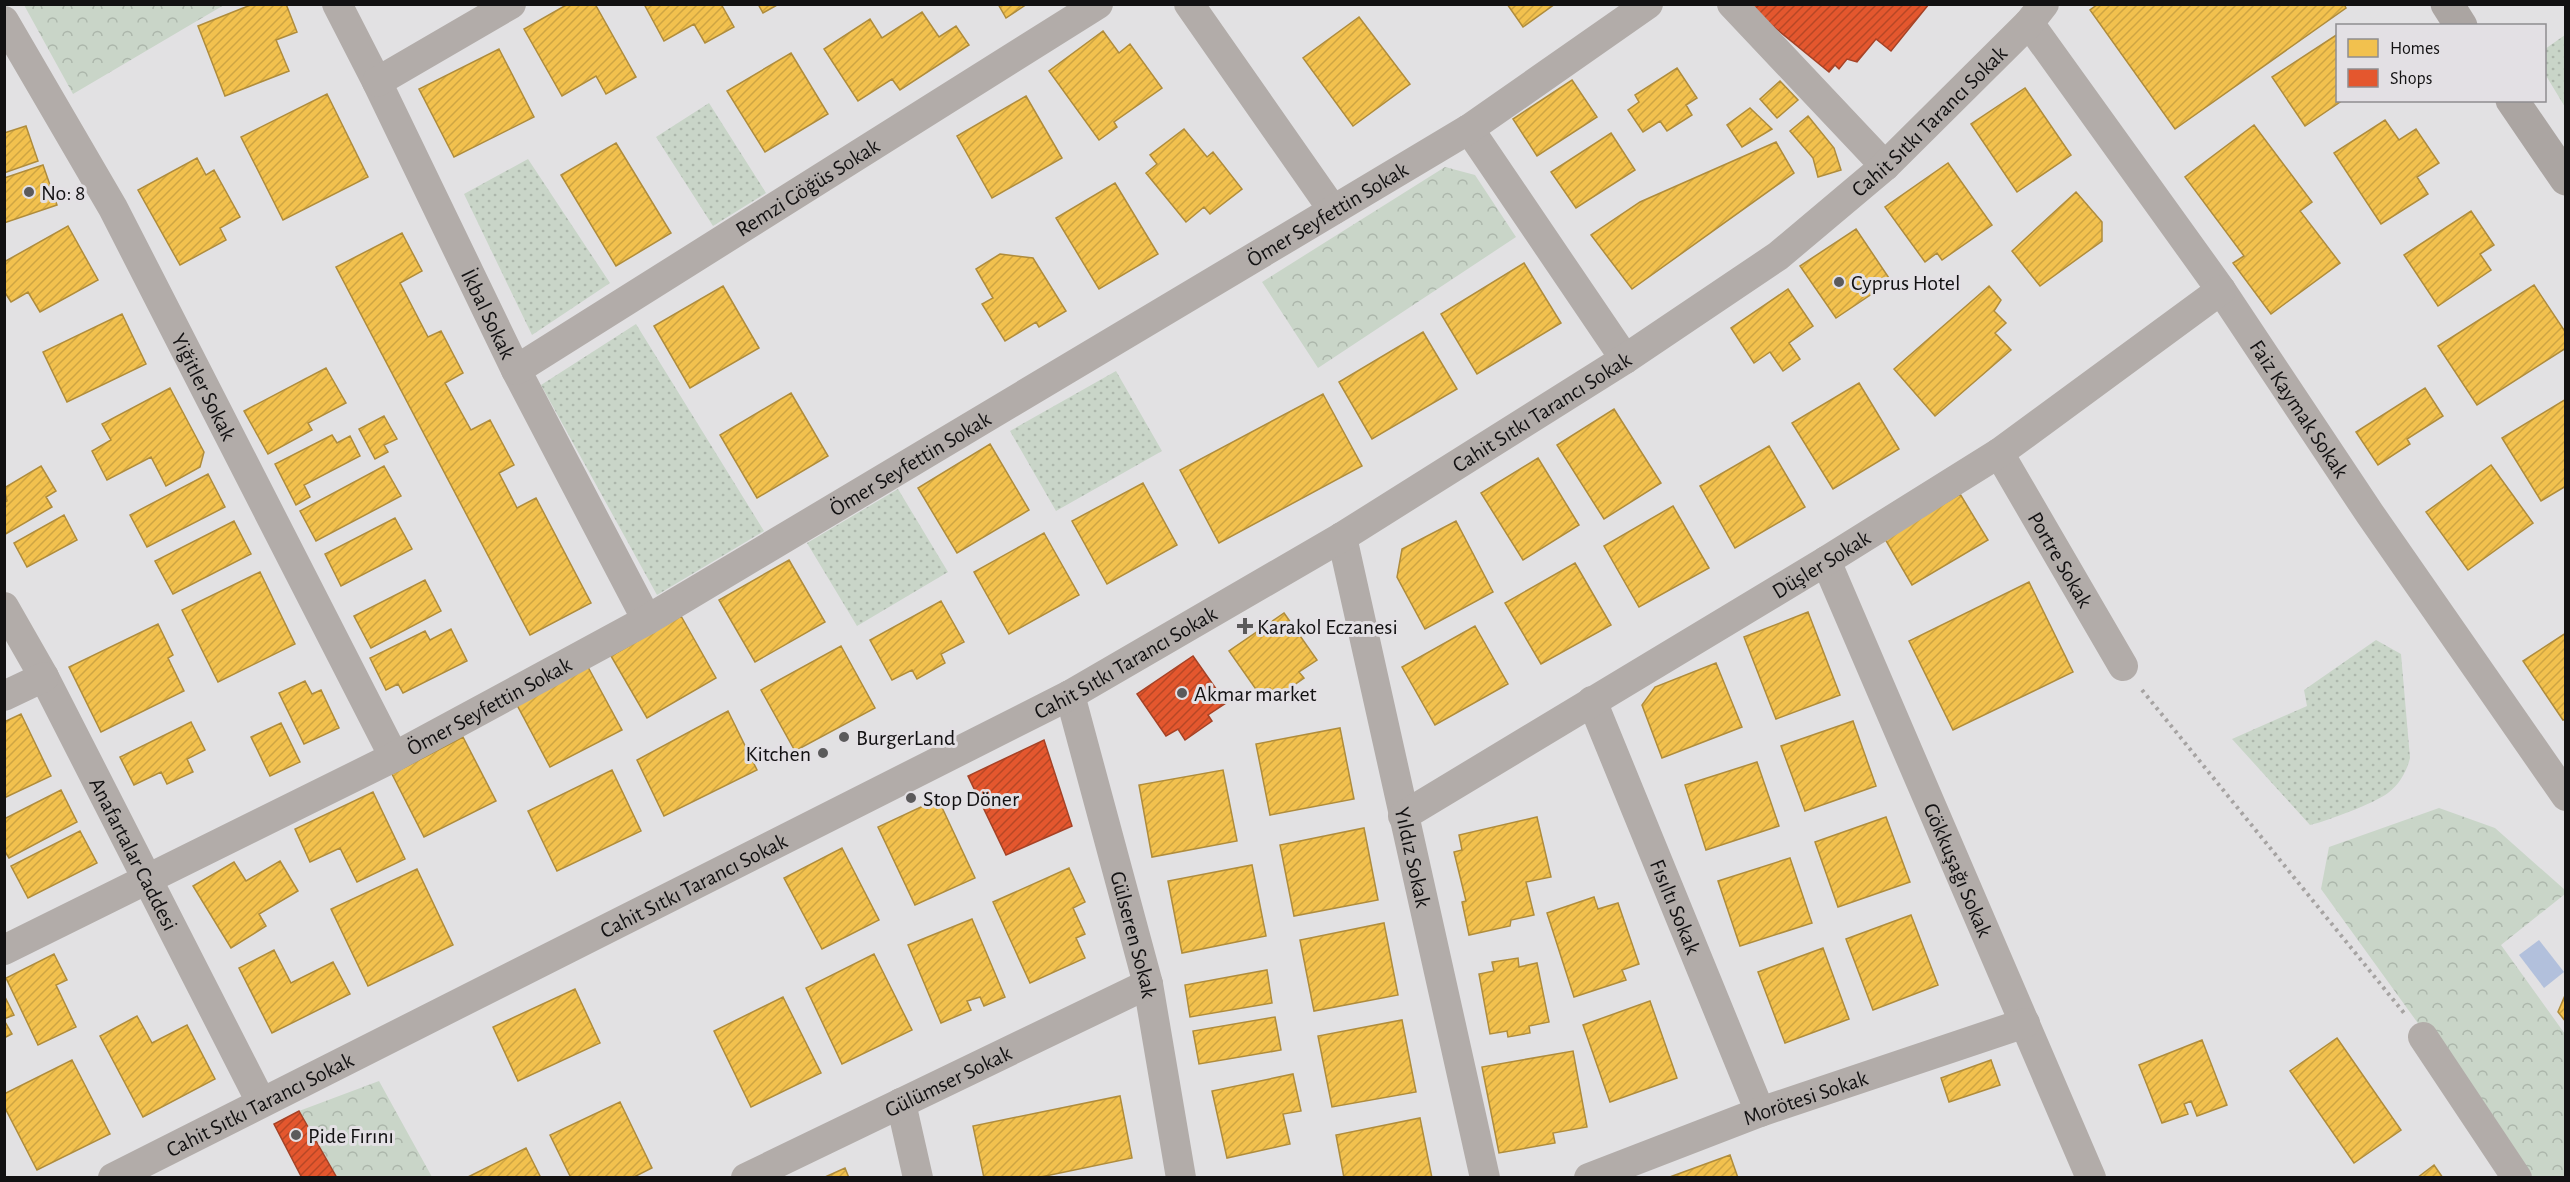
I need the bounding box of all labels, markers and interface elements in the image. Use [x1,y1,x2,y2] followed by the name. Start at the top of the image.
[2336,24,2546,102] legend
[2390,40,2440,58] text: Homes
[1848,42,2011,201] street label: Cahit Sıtkı Tarancı Sokak
[2390,70,2432,88] text: Shops
[732,134,883,241] street label: Remzi Göğüs Sokak
[1243,158,1412,271] street label: Ömer Seyfettin Sokak
[41,182,85,204] place label: No: 8
[22,185,36,199] marker: No: 8
[457,266,519,363] street label: İkbal Sokak
[1851,272,1960,294] place label: Cyprus Hotel
[1832,275,1846,289] marker: Cyprus Hotel
[167,330,240,444] street label: Yiğitler Sokak
[2245,336,2352,482] street label: Faiz Kaymak Sokak
[1449,348,1635,477] street label: Cahit Sıtkı Tarancı Sokak
[826,407,995,520] street label: Ömer Seyfettin Sokak
[2024,508,2096,611] street label: Portre Sokak
[1768,526,1874,603] street label: Düşler Sokak
[1031,602,1221,723] street label: Cahit Sıtkı Tarancı Sokak
[1257,616,1398,638] place label: Karakol Eczanesi
[1238,619,1252,633] marker: Karakol Eczanesi
[403,653,575,760] street label: Ömer Seyfettin Sokak
[1194,683,1317,705] place label: Akmar market
[1175,686,1189,700] marker: Akmar market
[856,727,956,749] place label: BurgerLand
[837,730,851,744] marker: BurgerLand
[746,743,811,765] place label: Kitchen
[816,746,830,760] marker: Kitchen
[85,774,181,934] street label: Anafartalar Caddesi
[923,788,1019,810] place label: Stop Döner
[904,791,918,805] marker: Stop Döner
[1919,800,1996,940] street label: Gökkuşağı Sokak
[1391,805,1434,910] street label: Yıldız Sokak
[597,830,791,942] street label: Cahit Sıtkı Tarancı Sokak
[1646,856,1704,957] street label: Fısıltı Sokak
[1106,869,1160,1000] street label: Gülseren Sokak
[881,1042,1015,1121] street label: Gülümser Sokak
[163,1049,357,1161] street label: Cahit Sıtkı Tarancı Sokak
[1740,1067,1871,1129] street label: Morötesi Sokak
[308,1125,394,1147] place label: Pide Fırını
[289,1128,303,1142] marker: Pide Fırını

